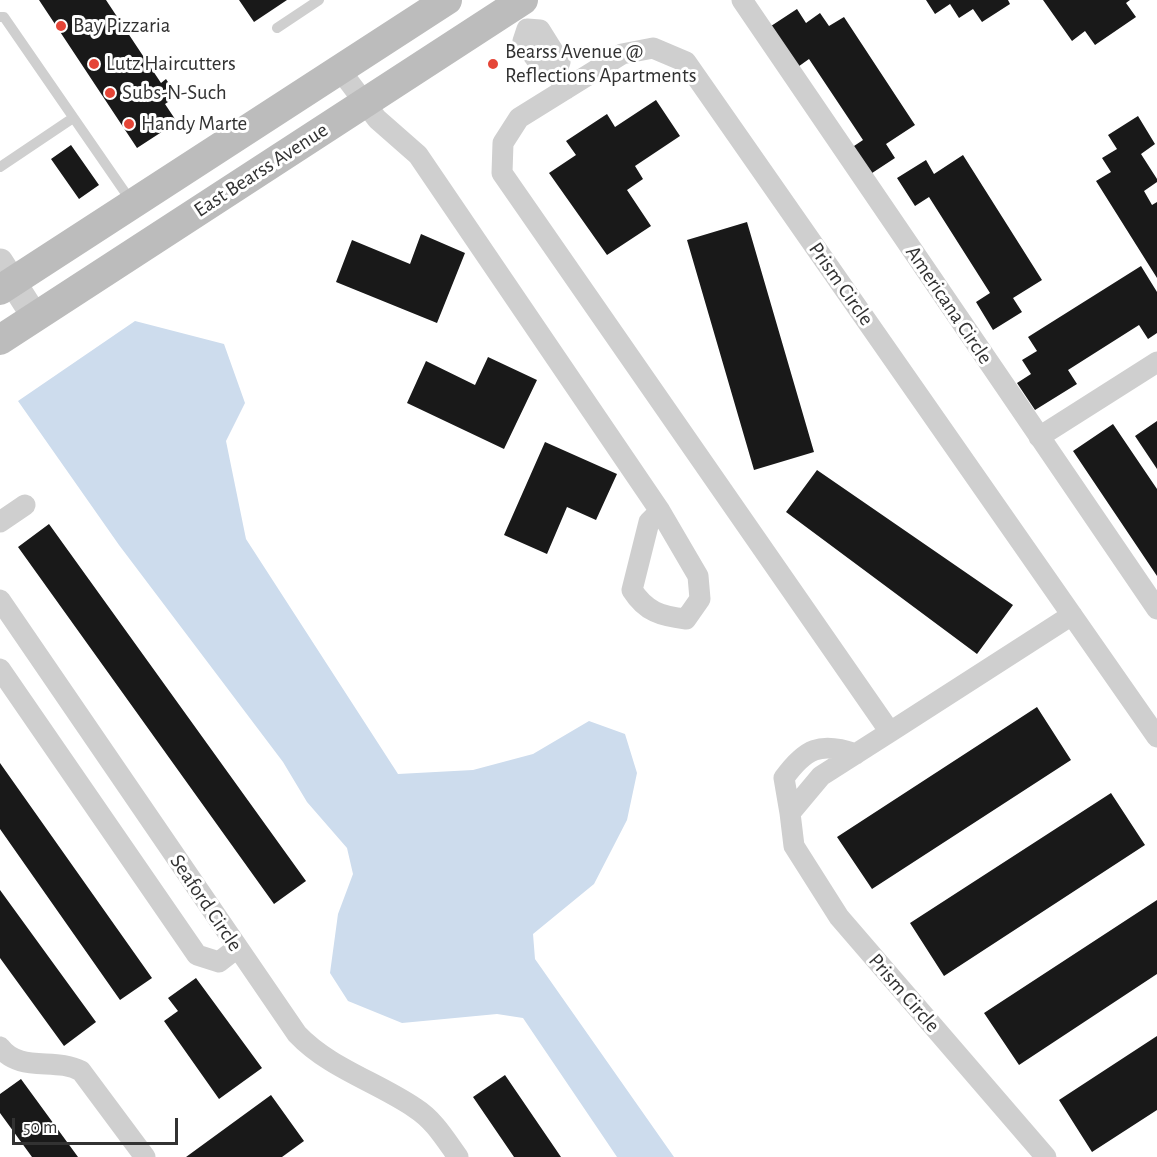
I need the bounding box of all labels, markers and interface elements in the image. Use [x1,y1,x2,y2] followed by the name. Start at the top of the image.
[73,13,171,39] place label: Bay Pizzaria
[54,19,68,33] marker: Bay Pizzaria
[505,39,696,89] place label: Bearss Avenue @ Reflections Apartments
[106,51,236,77] place label: Lutz Haircutters
[87,57,101,71] marker: Lutz Haircutters
[486,57,500,71] marker: Bearss Avenue @ Reflections Apartments
[122,80,227,106] place label: Subs-N-Such
[103,86,117,100] marker: Subs-N-Such
[141,111,247,137] place label: Handy Marte
[122,117,136,131] marker: Handy Marte
[189,117,333,223] street label: East Bearss Avenue
[803,237,879,331] street label: Prism Circle
[900,241,998,369] street label: Americana Circle
[164,850,248,956] street label: Seaford Circle
[863,948,945,1038] street label: Prism Circle
[15,1106,182,1144] scale bar
[23,1119,57,1137] text: 50 m

